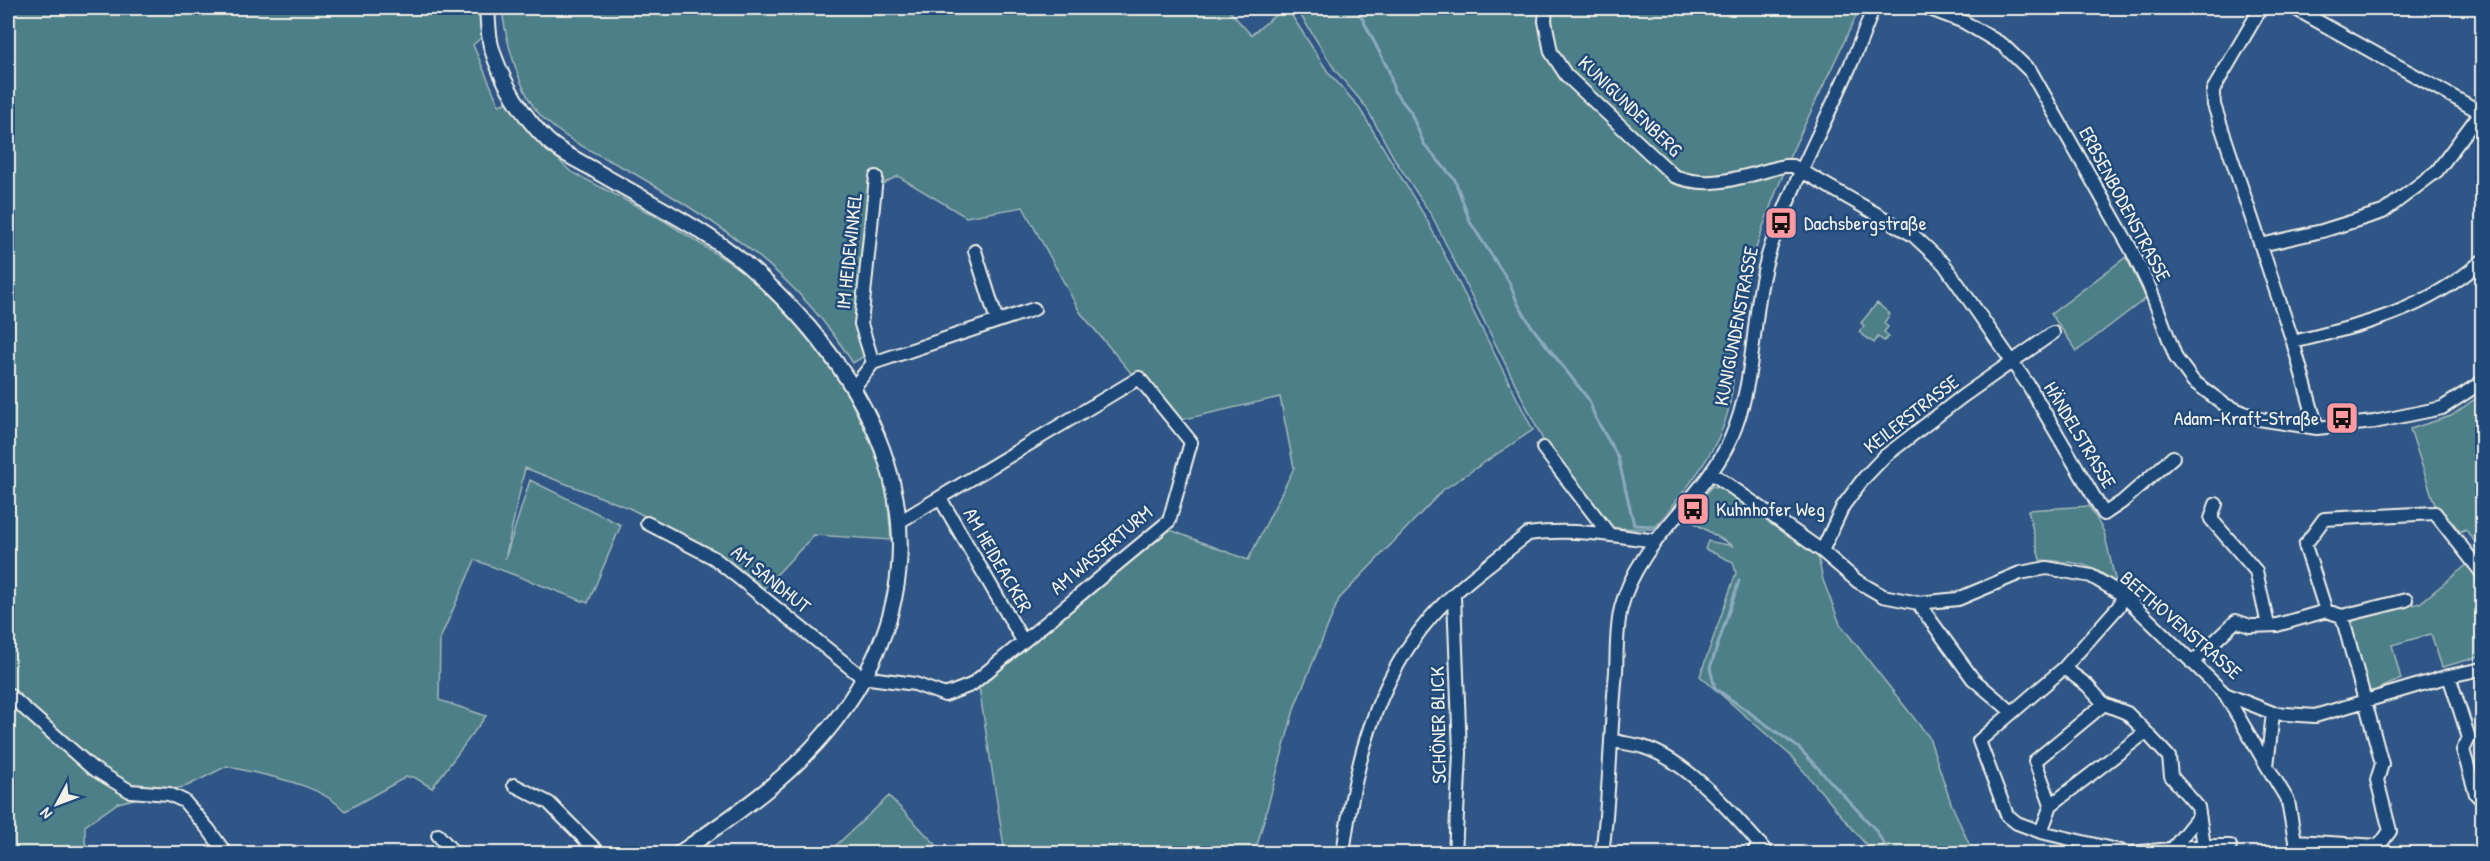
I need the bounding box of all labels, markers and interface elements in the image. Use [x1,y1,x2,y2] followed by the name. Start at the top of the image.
[1573,49,1688,162] street label: KUNIGUNDENBERG
[2073,122,2178,286] street label: ERBSENBODENSTRASSE
[829,191,868,310] street label: IM HEIDEWINKEL
[1763,205,1799,241] bus stop icon: Dachsbergstraße
[1804,209,1927,236] place label: Dachsbergstraße
[1707,244,1764,408] street label: KUNIGUNDENSTRASSE
[1857,368,1964,459] street label: KEILERSTRASSE
[2038,376,2123,493] street label: HÄNDELSTRASSE
[2324,400,2360,436] bus stop icon: Adam-Kraft-Straße
[2174,404,2319,431] place label: Adam-Kraft-Straße
[1675,491,1711,527] bus stop icon: Kuhnhofer Weg
[1716,495,1825,522] place label: Kuhnhofer Weg
[1044,499,1158,600] street label: AM WASSERTURM
[958,503,1039,617] street label: AM HEIDEACKER
[726,538,817,619] street label: AM SANDHUT
[2115,564,2248,685] street label: BEETHOVENSTRASSE
[1423,666,1452,784] street label: SCHÖNER BLICK
[27,774,87,834] north arrow
[34,803,57,824] text: N

